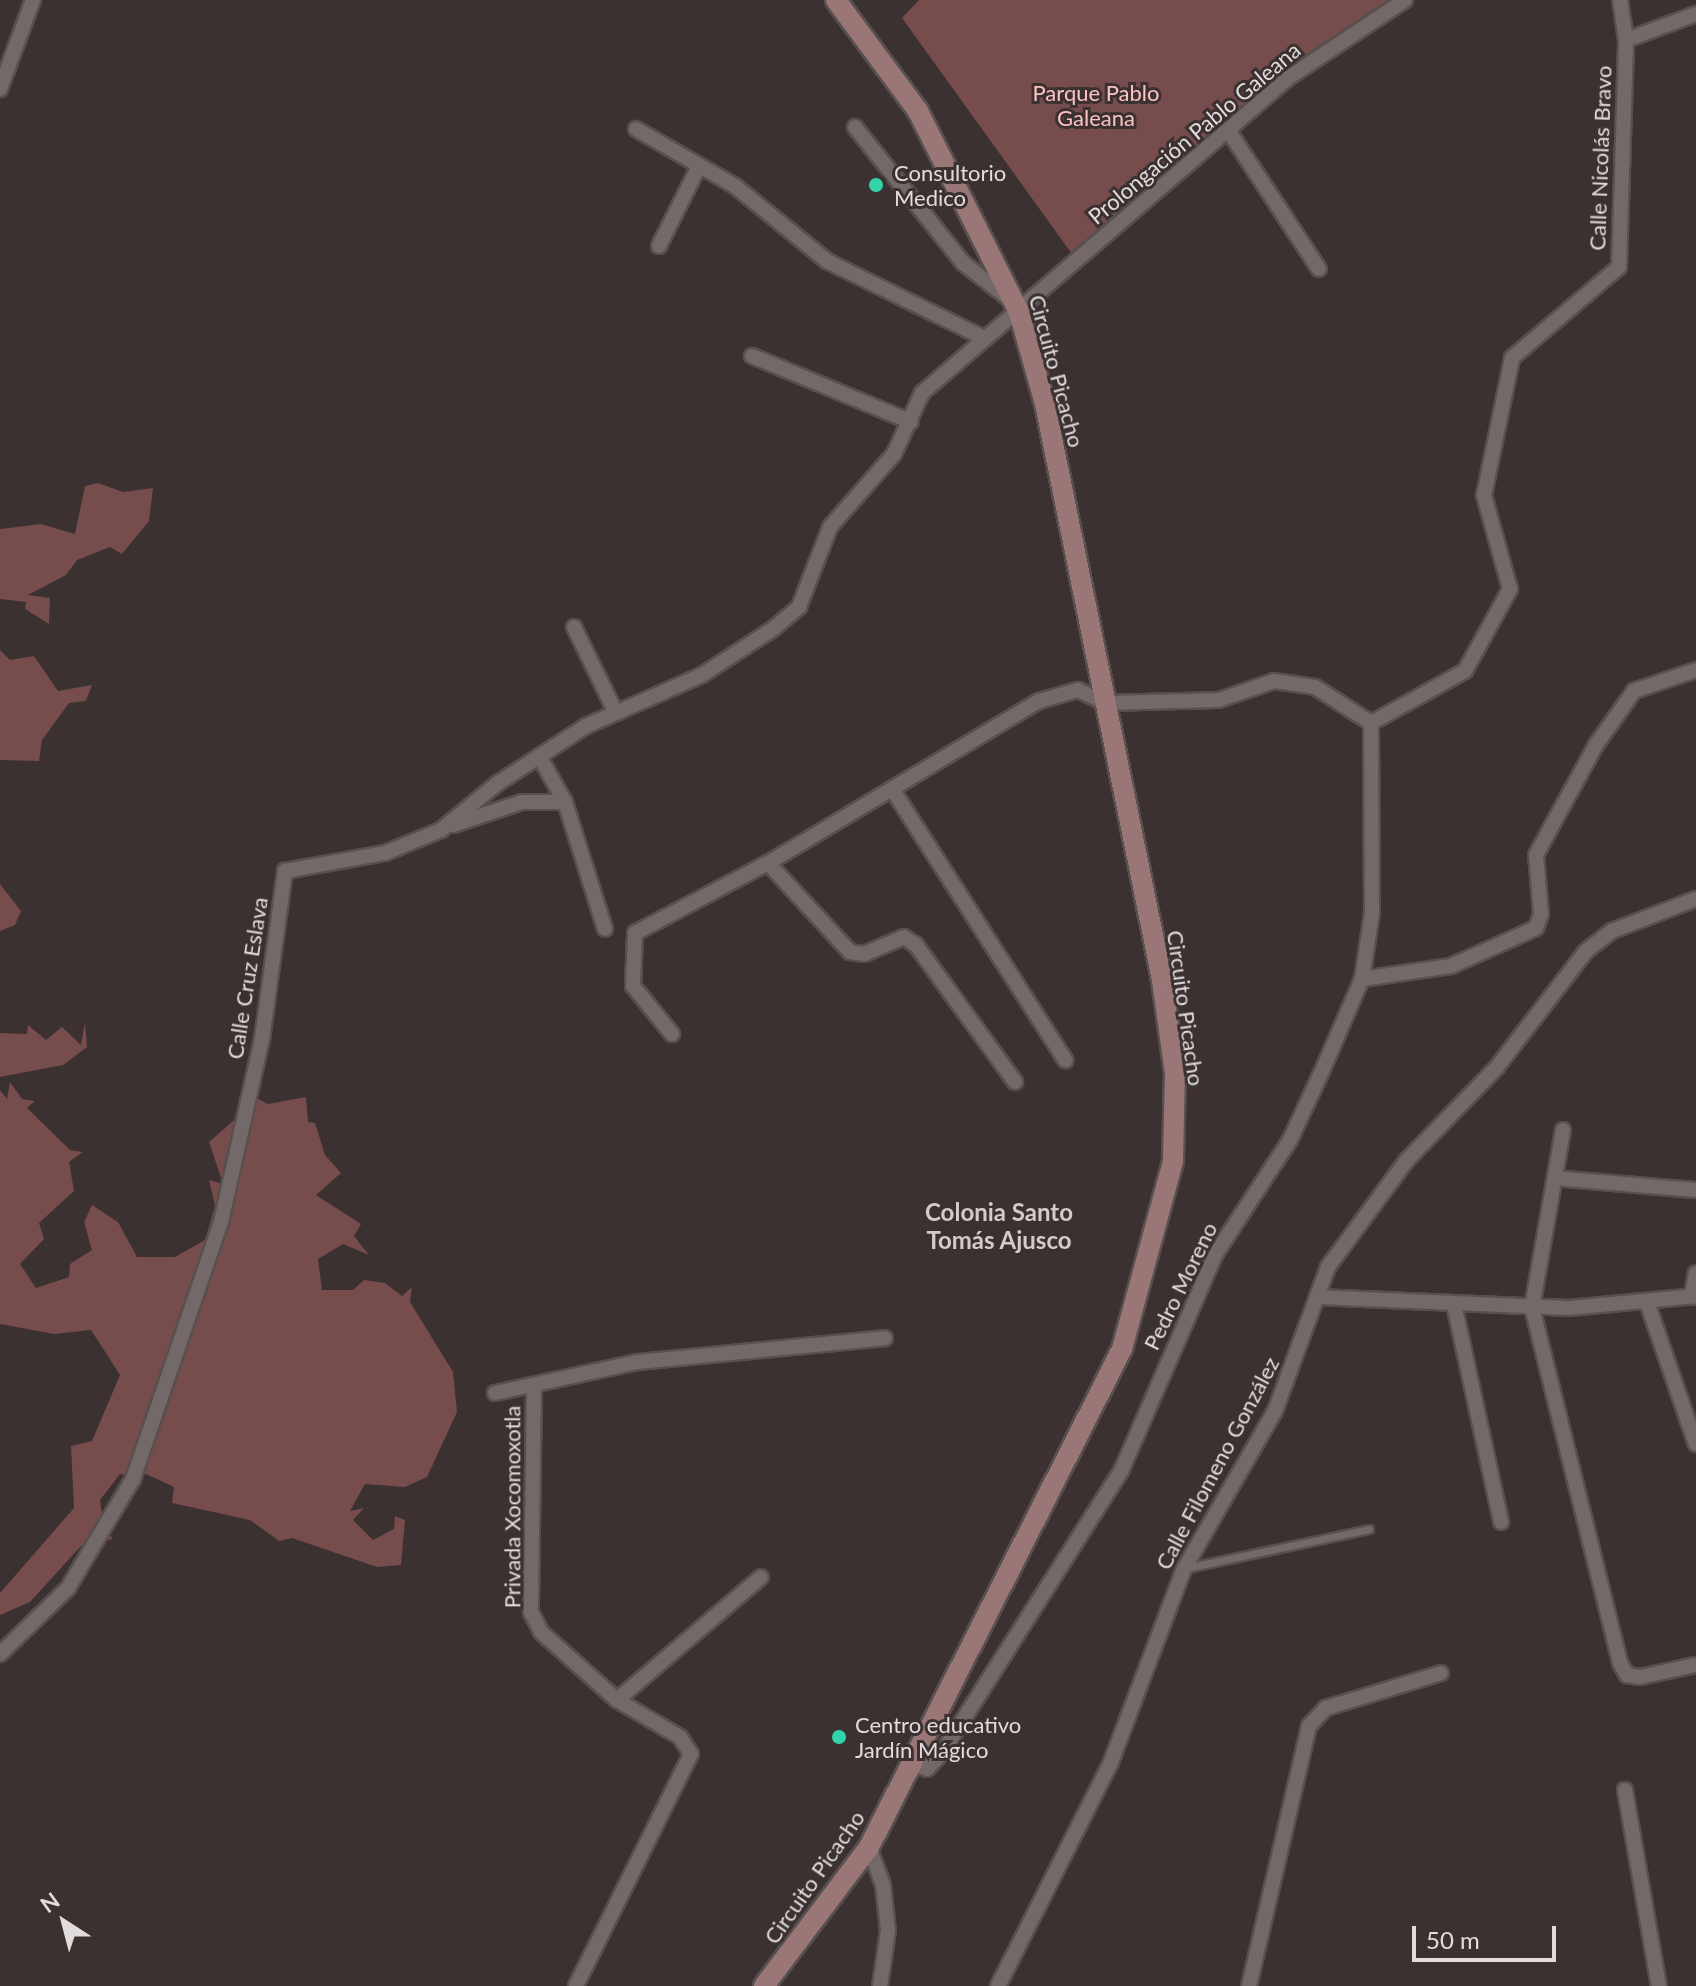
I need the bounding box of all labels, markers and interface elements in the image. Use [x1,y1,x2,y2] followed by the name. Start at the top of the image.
[1083,36,1305,230] street label: Prolongación Pablo Galeana
[1584,65,1616,251] street label: Calle Nicolás Bravo
[1033,79,1159,130] park label: Parque Pablo Galeana
[894,159,1006,210] place label: Consultorio Medico
[865,174,887,196] marker: Consultorio Medico
[1024,292,1090,450] street label: Circuito Picacho
[221,895,273,1061] street label: Calle Cruz Eslava
[1162,929,1210,1087] street label: Circuito Picacho
[925,1198,1073,1254] district label: Colonia Santo Tomás Ajusco
[1138,1218,1222,1354] street label: Pedro Moreno
[1150,1352,1284,1574] street label: Calle Filomeno González
[499,1406,525,1608] street label: Privada Xocomoxotla
[855,1711,1021,1762] place label: Centro educativo Jardín Mágico
[830,1728,848,1746] marker: Centro educativo Jardín Mágico
[758,1805,870,1949] street label: Circuito Picacho
[24,1882,104,1962] north arrow
[35,1886,64,1918] text: N
[1416,1910,1560,1960] scale bar
[1426,1925,1480,1954] text: 50 m

